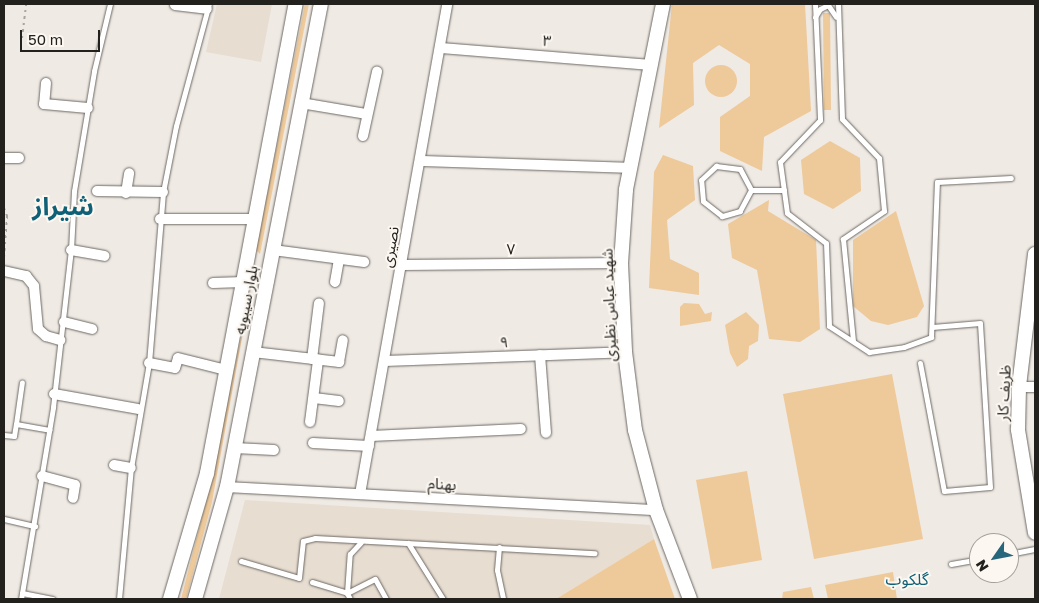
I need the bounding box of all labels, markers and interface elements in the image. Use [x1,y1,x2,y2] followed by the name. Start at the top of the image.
[22,20,102,52] scale bar
[28,30,63,48] text: 50 m
[542,32,552,50] street label: ۳
[32,191,94,221] district label: شیراز
[378,225,402,269] street label: نصیری
[507,240,515,258] street label: ۷
[598,248,620,362] street label: شهید عباس نظیری
[231,264,261,336] street label: بلوار سیبویه
[499,333,509,351] street label: ۹
[994,364,1014,422] street label: ظریف کار
[427,474,457,494] street label: بهنام
[969,533,1019,583] north arrow
[972,557,992,575] text: N
[886,569,928,589] district label: گلکوب

